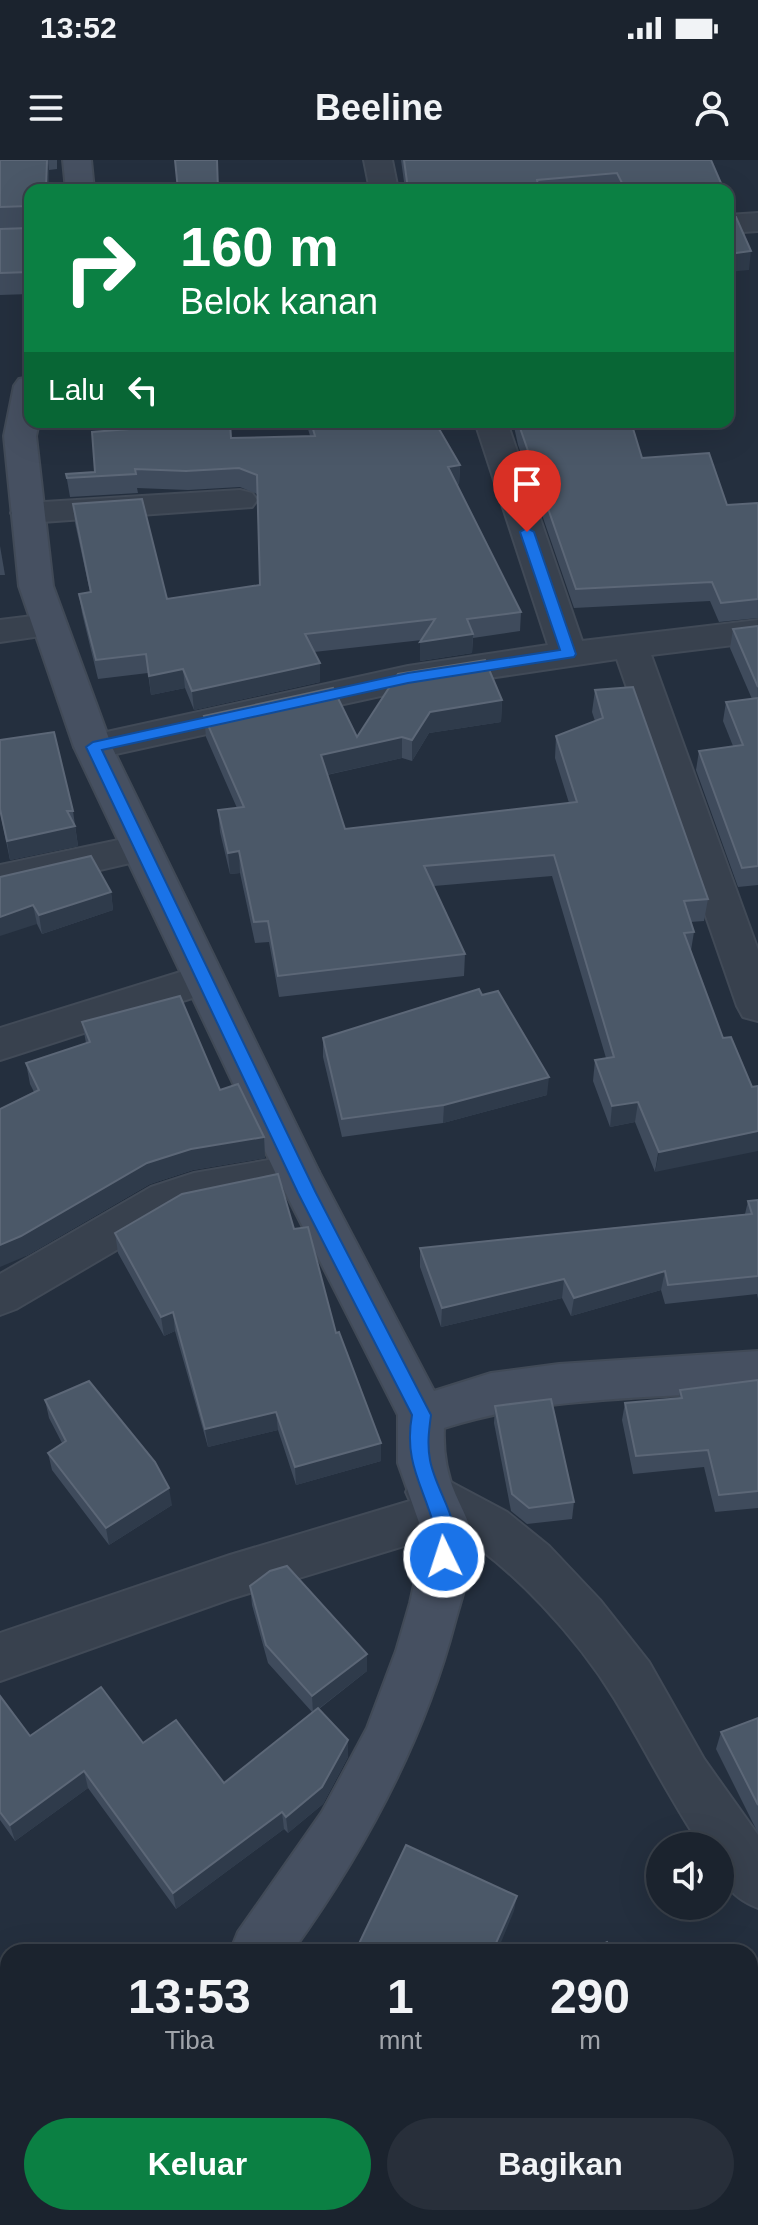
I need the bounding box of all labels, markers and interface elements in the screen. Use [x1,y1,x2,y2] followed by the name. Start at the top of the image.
[40,11,117,44] text: 13:52
[24,86,68,130] icon: menu
[690,86,734,130] icon: person
[315,87,443,128] text: Beeline
[180,215,339,278] text: 160 m
[48,216,152,320] icon: right
[180,281,378,322] text: Belok kanan
[121,368,165,412] icon: left
[48,373,105,406] text: Lalu
[493,450,561,532] pin
[505,462,549,506] icon: arrive
[402,1515,486,1599] position arrow
[646,1832,734,1920] map controls
[646,1832,734,1920] button: sound
[128,1970,251,2023] text: 13:53
[387,1970,414,2023] text: 1
[550,1970,630,2023] text: 290
[165,2025,214,2055] text: Tiba
[379,2025,422,2055] text: mnt
[579,2025,601,2055] text: m
[24,2118,371,2210] button: Keluar
[387,2118,734,2210] button: Bagikan

